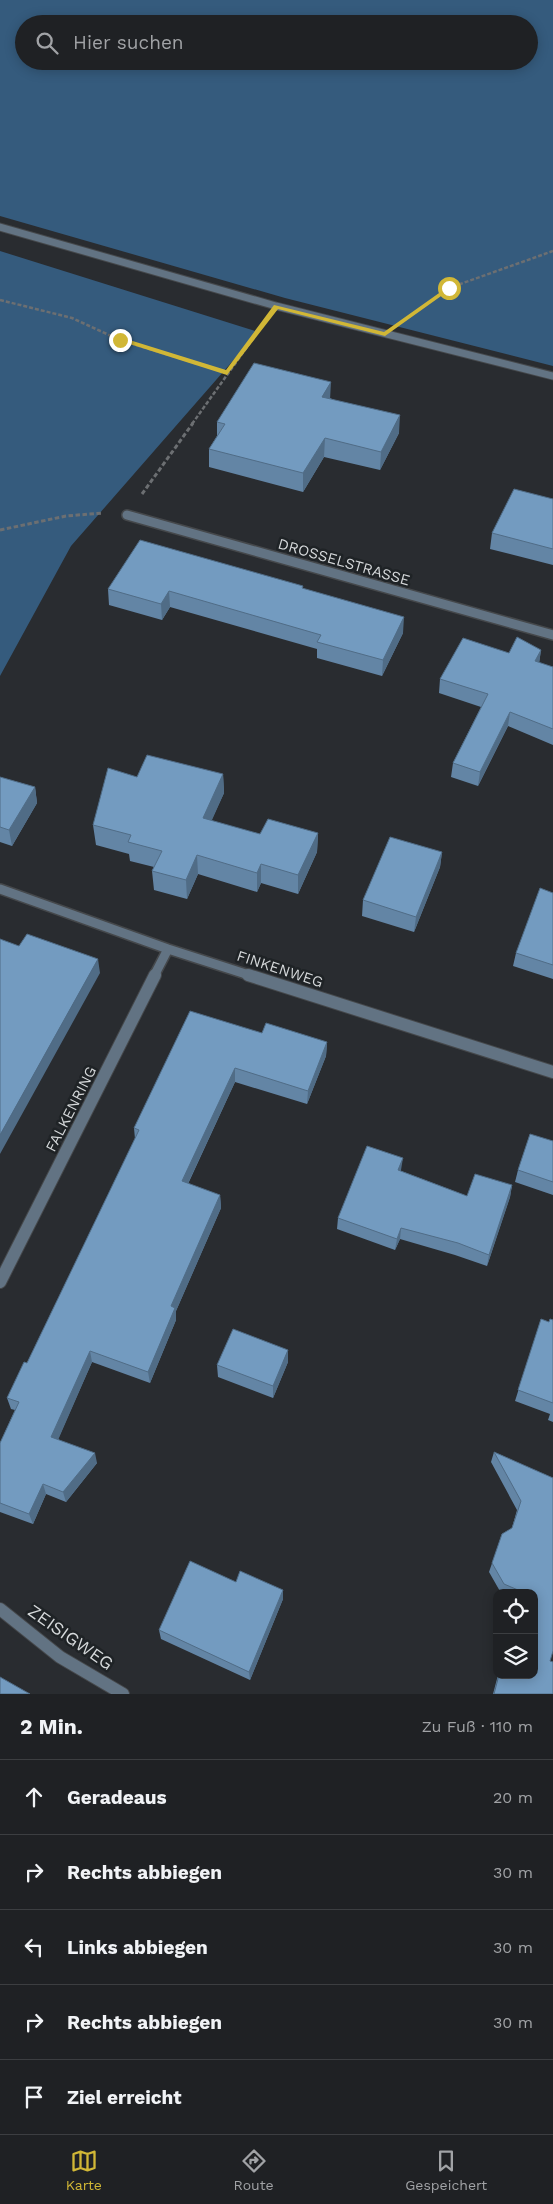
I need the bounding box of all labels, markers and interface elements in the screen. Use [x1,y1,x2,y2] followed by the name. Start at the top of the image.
[15,15,538,70] search box
[33,29,61,57] icon: search
[73,31,184,54] text: Hier suchen
[438,277,461,300] route start
[109,329,132,352] route end
[276,535,412,589] street label: DROSSELSTRASSE
[235,947,325,991] street label: FINKENWEG
[42,1063,100,1155] street label: FALKENRING
[493,1589,538,1679] map controls
[493,1589,538,1634] button: locate
[24,1600,118,1674] street label: ZEISIGWEG
[493,1634,538,1679] button: layers
[20,1714,83,1739] text: 2 Min.
[422,1717,533,1736] text: Zu Fuß · 110 m
[20,1783,48,1811] icon: ahead
[67,1786,167,1809] text: Geradeaus
[493,1788,533,1807] text: 20 m
[20,1858,48,1886] icon: right
[67,1861,222,1884] text: Rechts abbiegen
[493,1863,533,1882] text: 30 m
[20,1933,48,1961] icon: left
[67,1936,208,1959] text: Links abbiegen
[493,1938,533,1957] text: 30 m
[20,2008,48,2036] icon: right
[67,2011,222,2034] text: Rechts abbiegen
[493,2013,533,2032] text: 30 m
[20,2083,48,2111] icon: arrive
[67,2086,182,2109] text: Ziel erreicht
[66,2147,102,2193] tab: Karte
[234,2147,274,2193] tab: Route
[405,2147,487,2193] tab: Gespeichert

